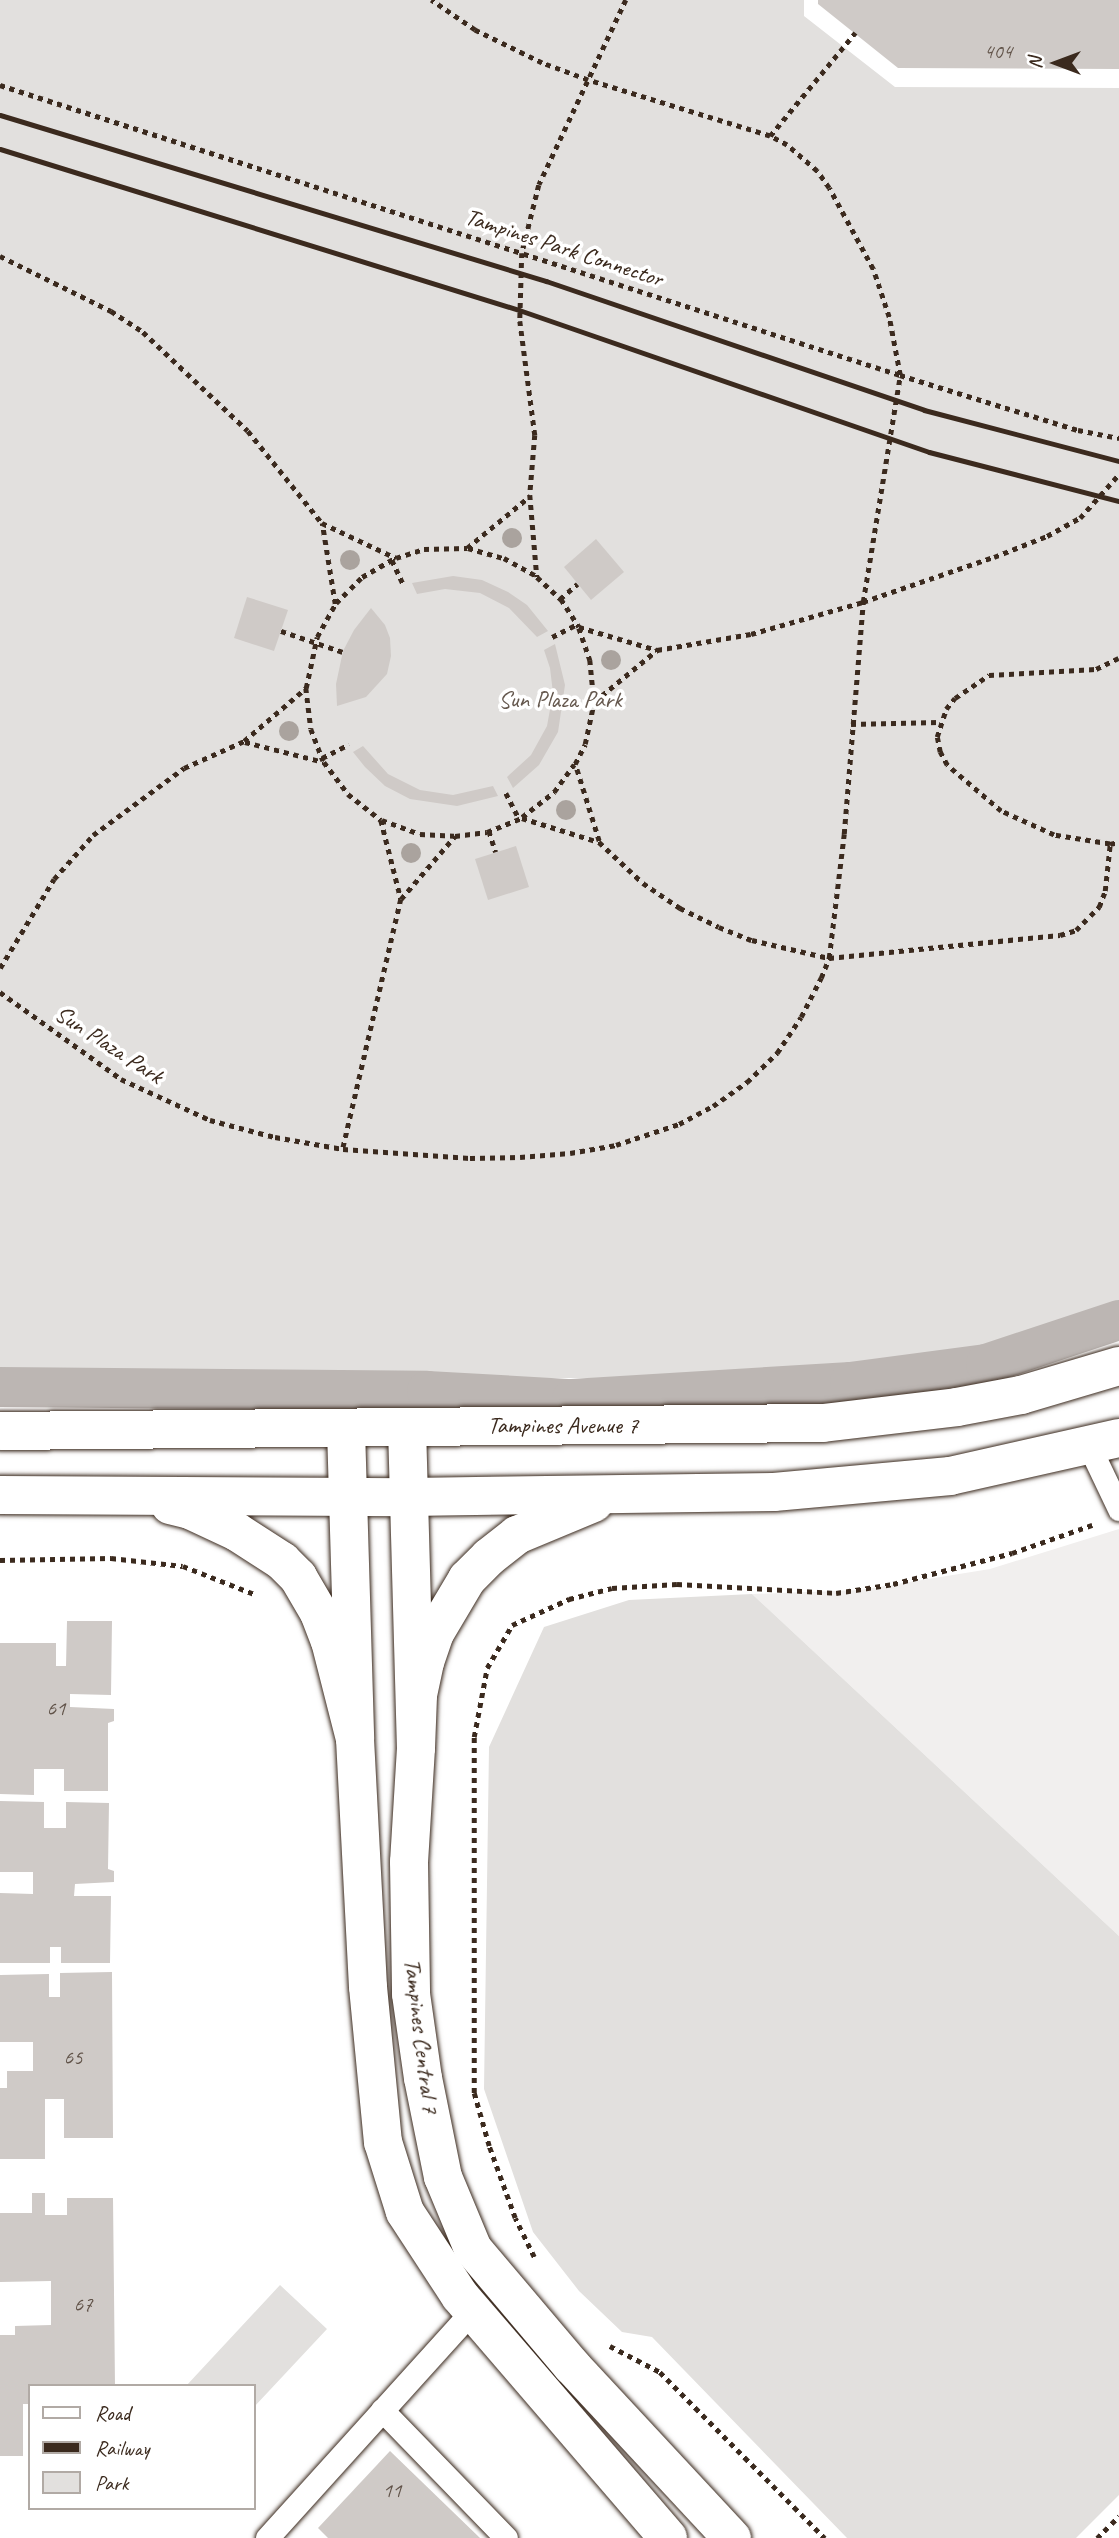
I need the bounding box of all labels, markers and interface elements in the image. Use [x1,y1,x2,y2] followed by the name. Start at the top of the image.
[1021,28,1091,98] north arrow
[984,38,1012,64] house number: 404
[1023,57,1047,69] text: N
[462,202,666,294] street label: Tampines Park Connector
[498,686,622,714] park label: Sun Plaza Park
[49,999,169,1091] street label: Sun Plaza Park
[488,1412,638,1440] street label: Tampines Avenue 7
[47,1695,65,1721] house number: 61
[397,1957,445,2115] street label: Tampines Central 7
[64,2044,82,2070] house number: 65
[74,2291,92,2317] house number: 67
[28,2384,256,2510] legend
[95,2400,130,2426] text: Road
[95,2435,149,2461] text: Railway
[95,2470,128,2496] text: Park
[383,2477,401,2503] house number: 11

